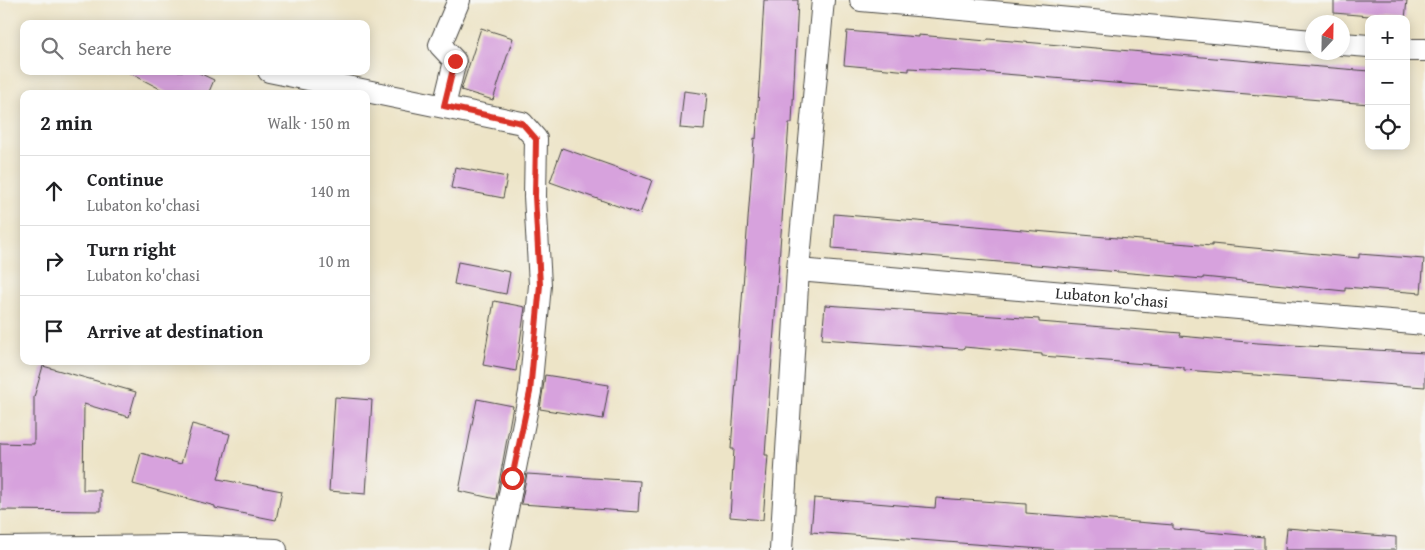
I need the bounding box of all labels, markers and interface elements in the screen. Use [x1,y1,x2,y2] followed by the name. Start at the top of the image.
[1305,15,1350,60] north arrow
[1365,15,1410,150] map controls
[1365,15,1410,60] button: +
[20,20,370,75] search box
[38,34,66,62] icon: search
[78,34,172,62] text: Search here
[444,50,467,73] route end
[1365,60,1410,105] button: −
[1365,105,1410,150] button: locate
[40,107,92,138] text: 2 min
[267,111,350,135] text: Walk · 150 m
[87,165,164,193] text: Continue
[40,177,68,205] icon: ahead
[310,179,350,203] text: 140 m
[87,193,200,217] text: Lubaton ko'chasi
[87,235,176,263] text: Turn right
[40,247,68,275] icon: right
[318,249,350,273] text: 10 m
[87,263,200,287] text: Lubaton ko'chasi
[1055,280,1170,314] street label: Lubaton ko'chasi
[40,317,68,345] icon: arrive
[87,317,263,345] text: Arrive at destination
[501,467,524,490] route start

